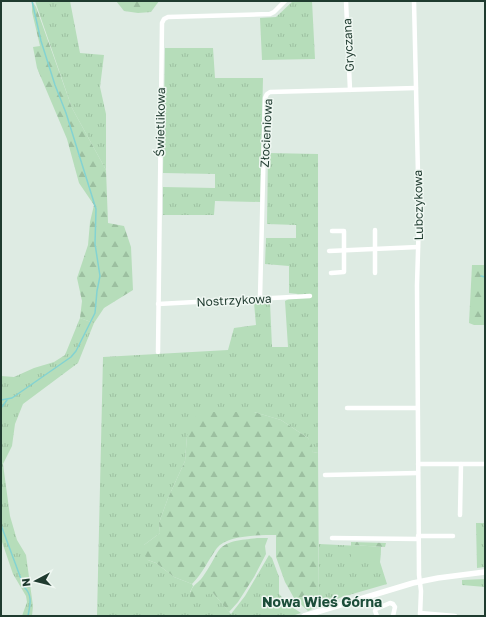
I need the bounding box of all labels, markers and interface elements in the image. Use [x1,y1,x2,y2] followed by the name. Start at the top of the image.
[339,18,357,72] street label: Gryczana
[152,87,168,157] street label: Świetlikowa
[257,98,275,168] street label: Złocieniowa
[410,170,426,240] street label: Lubczykowa
[196,291,272,309] street label: Nostrzykowa
[16,561,56,601] north arrow
[19,577,33,587] text: N
[262,593,382,610] district label: Nowa Wieś Górna

